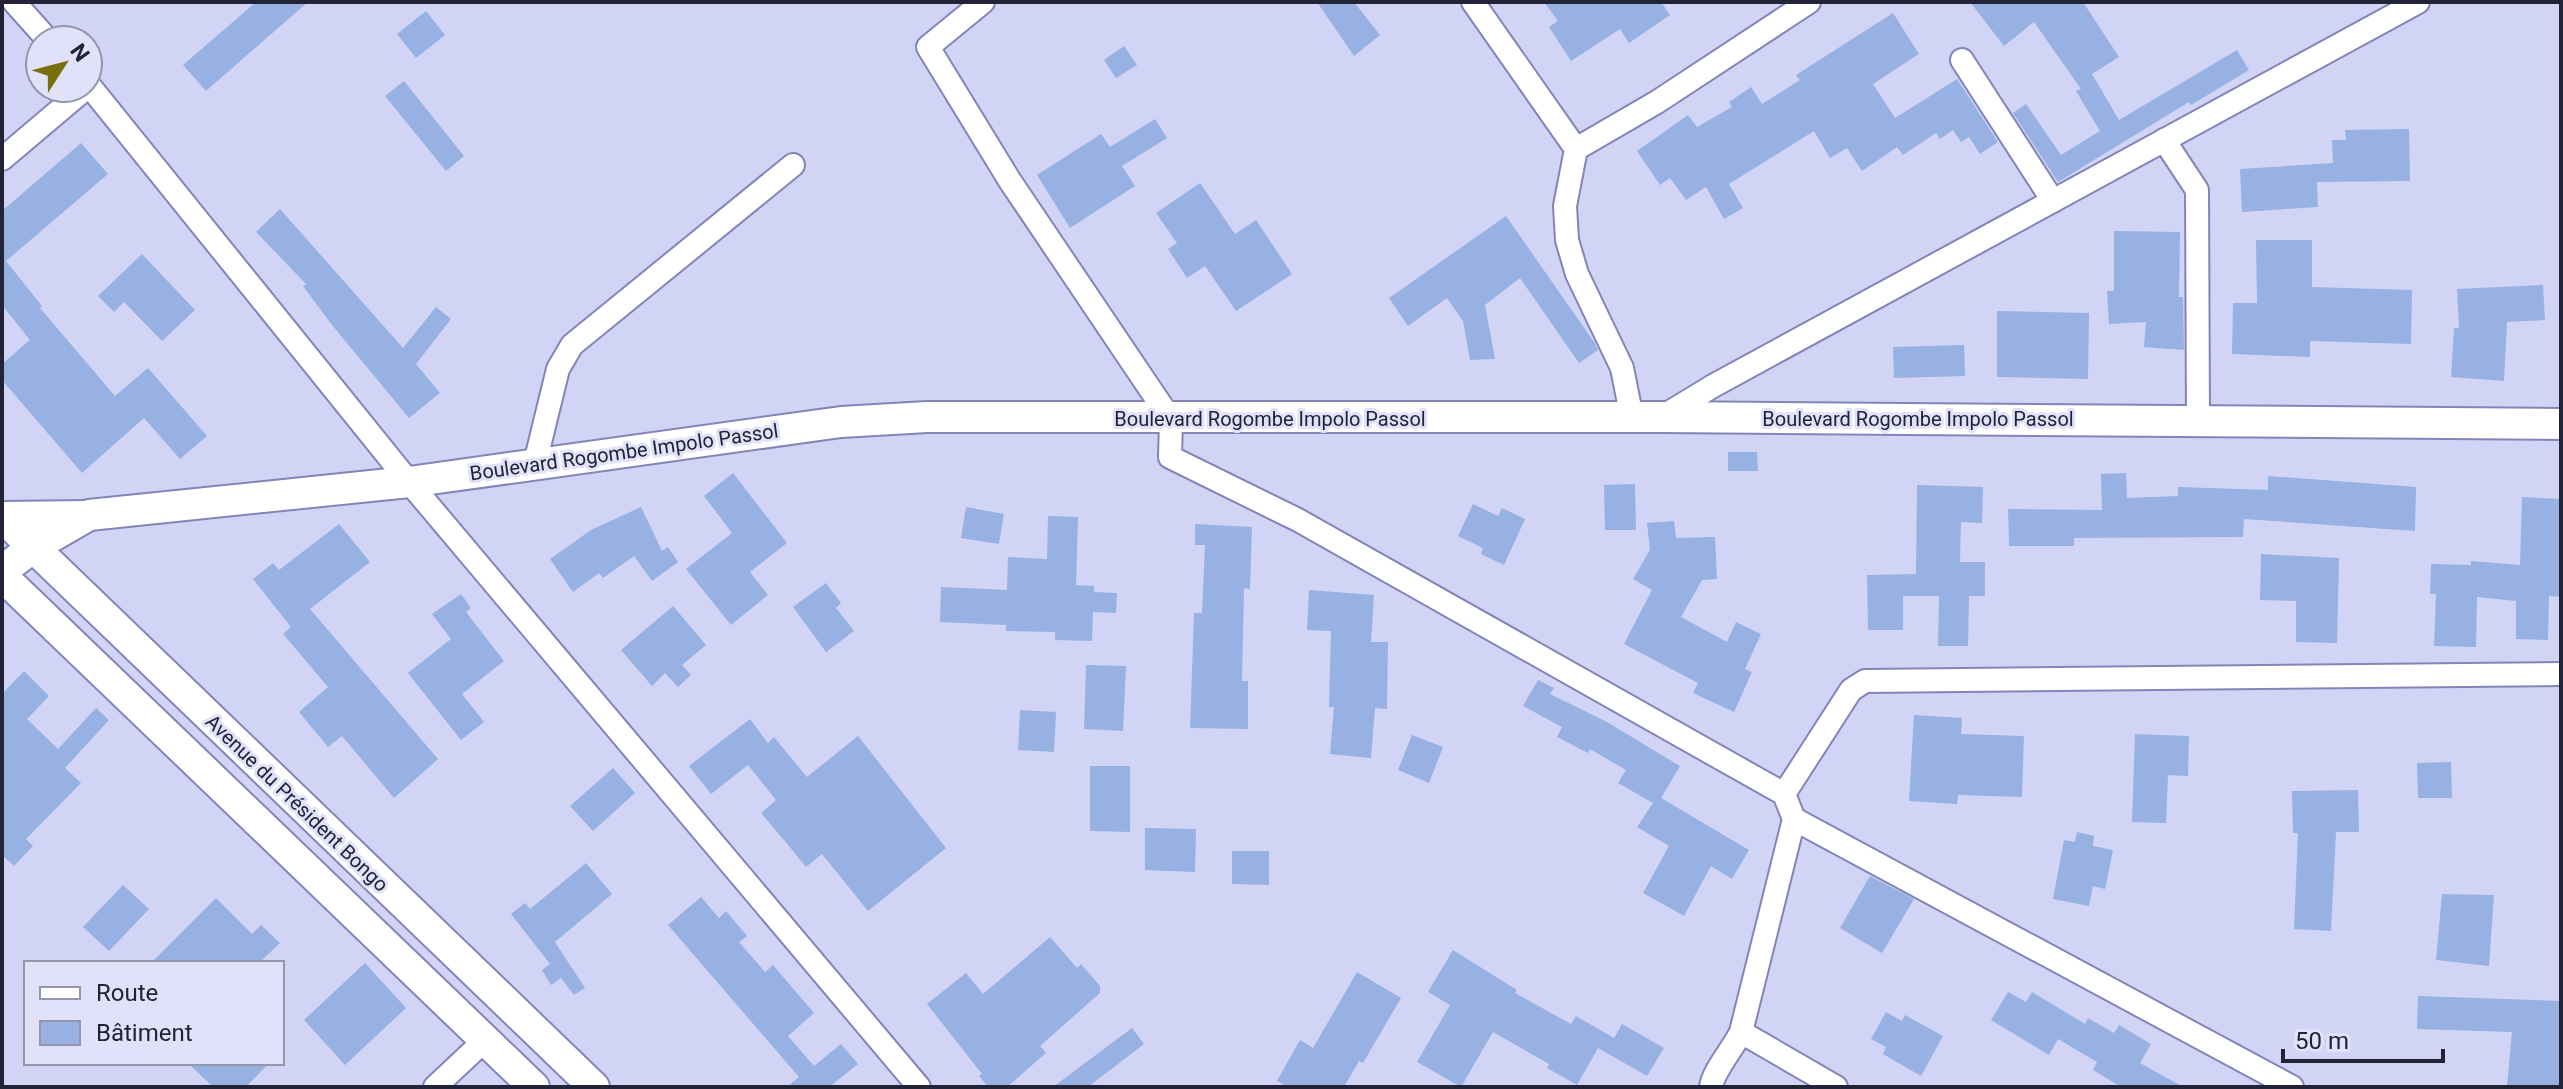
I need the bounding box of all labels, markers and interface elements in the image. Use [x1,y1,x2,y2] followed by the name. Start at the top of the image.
[24,24,104,104] north arrow
[65,39,94,66] text: N
[1114,407,1426,431] street label: Boulevard Rogombe Impolo Passol
[1762,407,2074,431] street label: Boulevard Rogombe Impolo Passol
[468,418,780,486] street label: Boulevard Rogombe Impolo Passol
[201,709,393,897] street label: Avenue du Président Bongo
[24,961,284,1065] legend
[96,979,158,1007] text: Route
[2283,1013,2443,1063] scale bar
[96,1019,193,1047] text: Bâtiment
[2295,1027,2349,1055] text: 50 m

